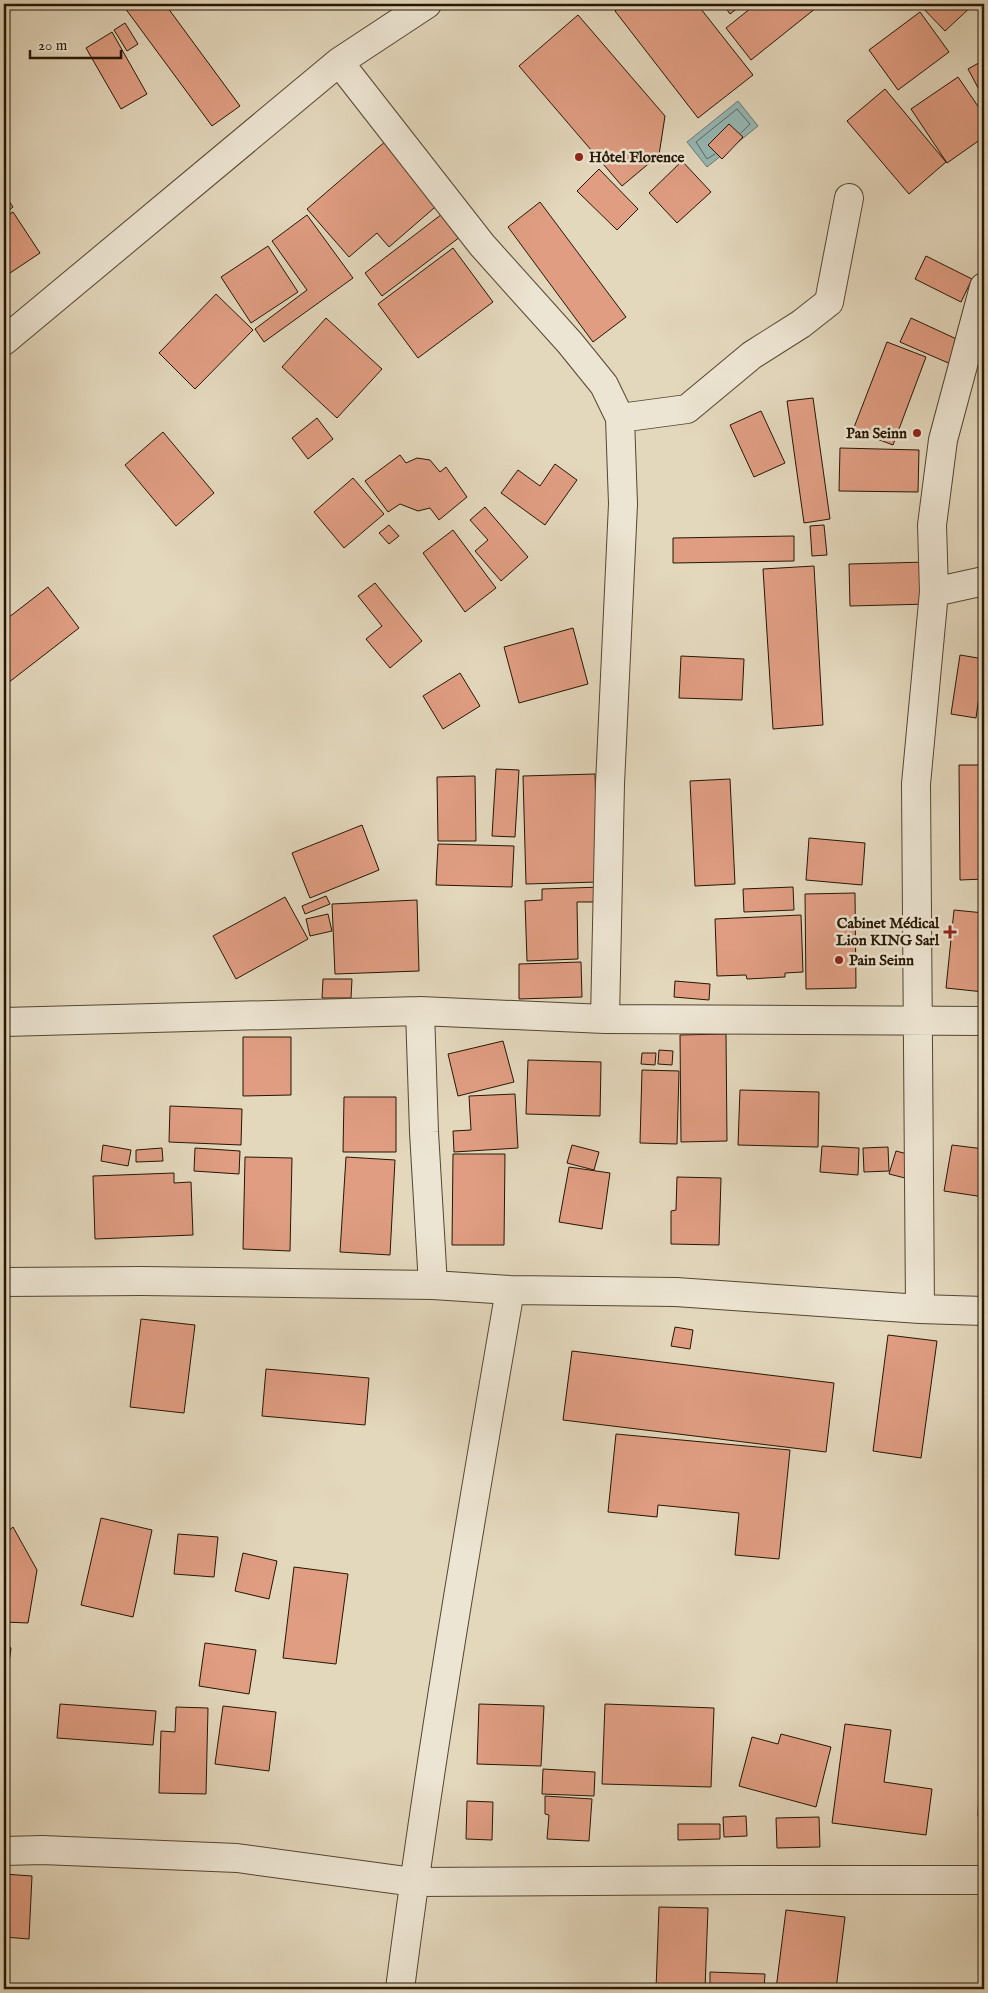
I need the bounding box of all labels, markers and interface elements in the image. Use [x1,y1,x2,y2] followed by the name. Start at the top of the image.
[30,28,121,60] scale bar
[38,36,68,55] text: 20 m
[589,148,685,167] place label: Hôtel Florence
[573,151,585,163] marker: Hôtel Florence
[846,424,907,443] place label: Pan Seinn
[911,427,923,439] marker: Pan Seinn
[836,914,940,950] place label: Cabinet Médical Lion KING Sarl
[943,925,957,939] marker: Cabinet Médical Lion KING Sarl
[849,951,914,970] place label: Pain Seinn
[833,954,845,966] marker: Pain Seinn

